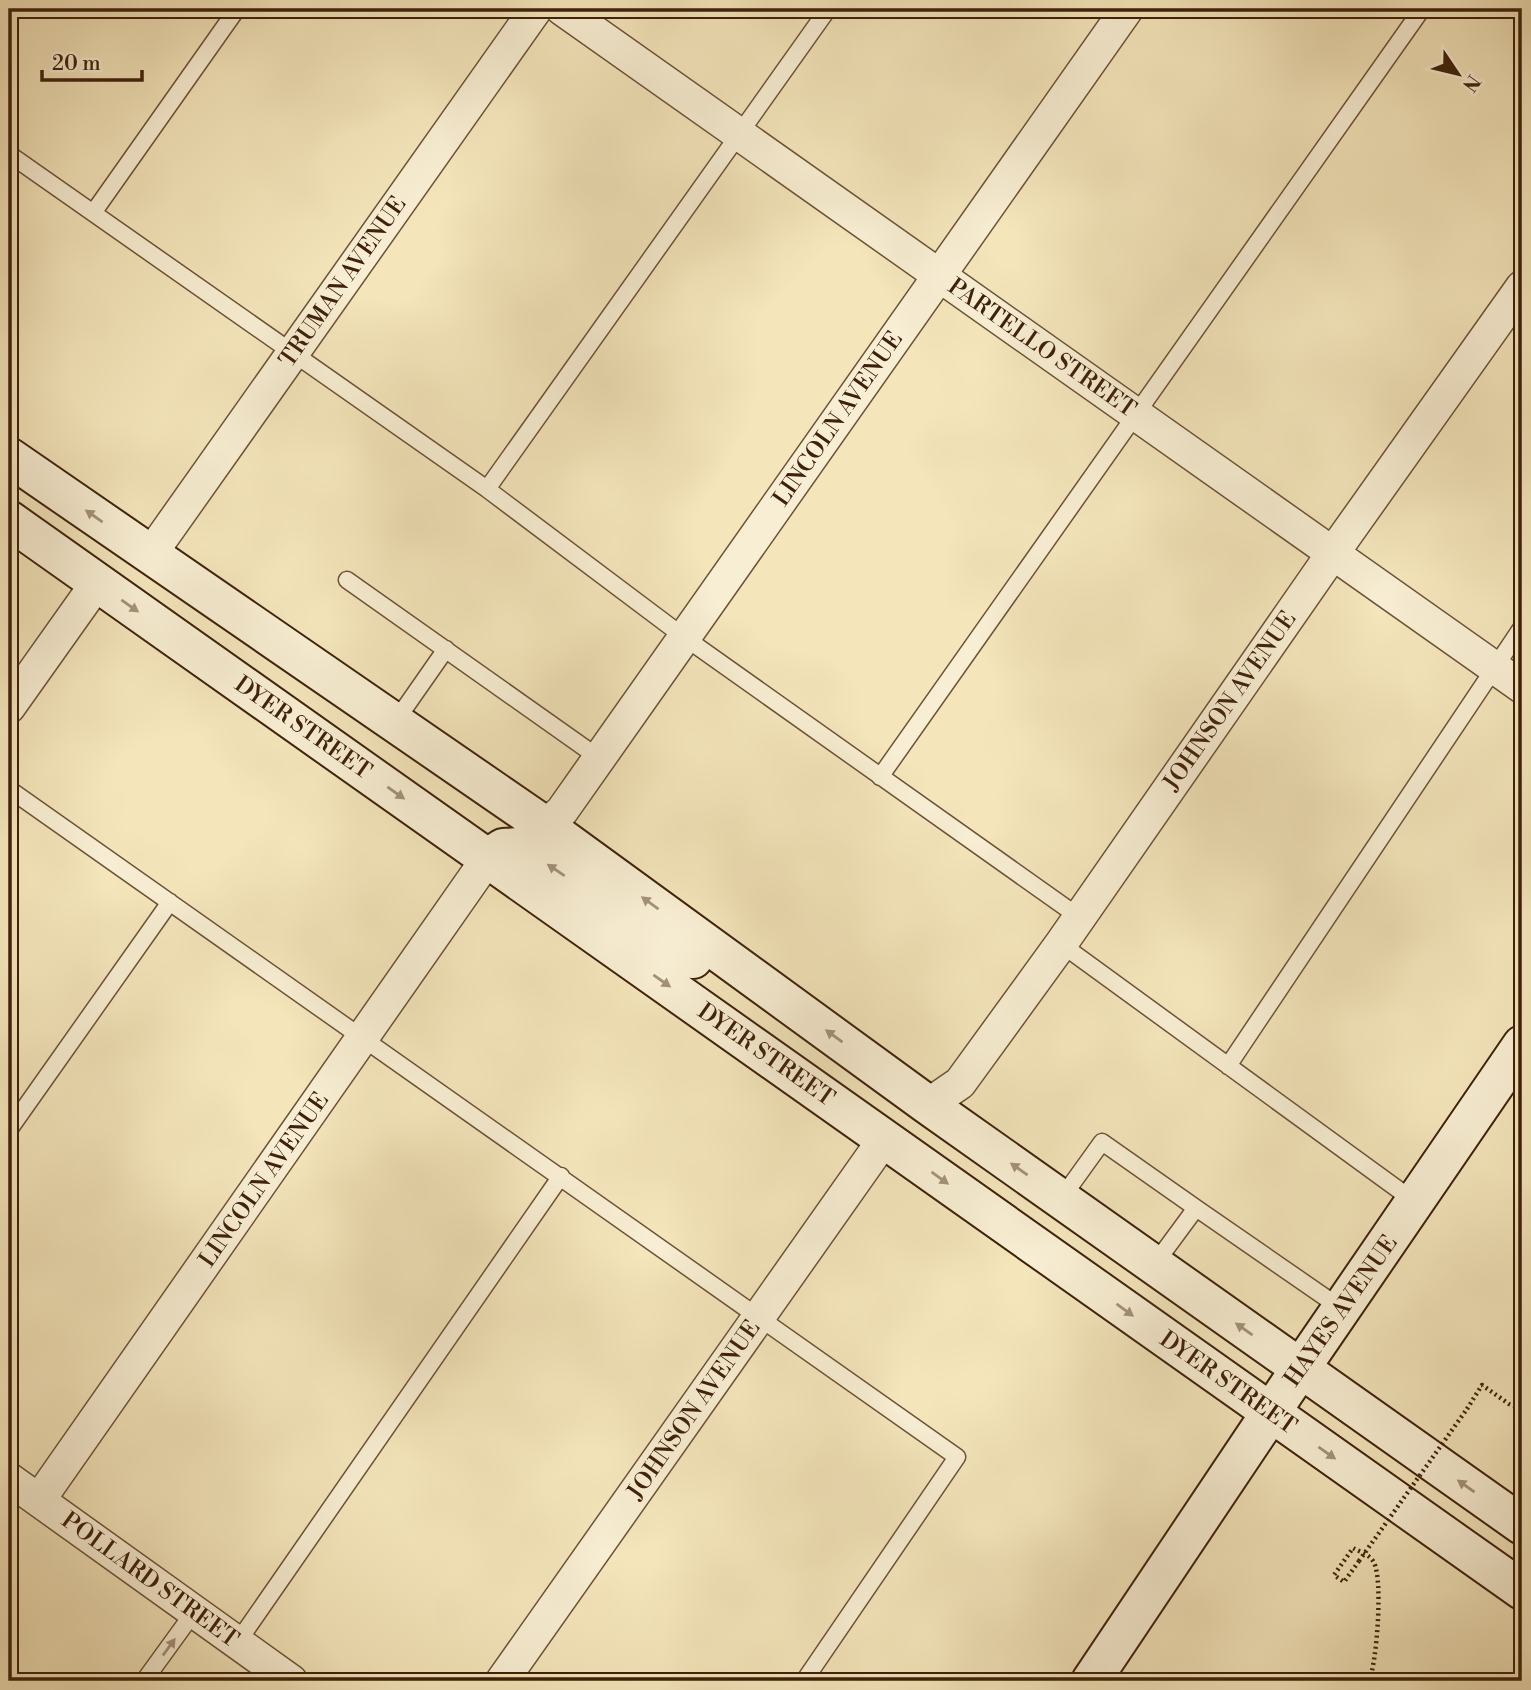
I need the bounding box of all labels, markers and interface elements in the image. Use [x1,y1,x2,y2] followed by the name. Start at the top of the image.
[42,38,142,82] scale bar
[1422,38,1492,108] north arrow
[52,51,101,77] text: 20 m
[1457,70,1485,96] text: N
[274,191,412,373] street label: TRUMAN AVENUE
[943,273,1141,423] street label: PARTELLO STREET
[767,326,909,512] street label: LINCOLN AVENUE
[85,509,103,523] one-way arrow
[121,599,139,613] one-way arrow
[1157,606,1302,797] street label: JOHNSON AVENUE
[229,670,377,786] street label: DYER STREET
[387,786,405,800] one-way arrow
[547,863,565,877] one-way arrow
[641,896,659,910] one-way arrow
[653,974,671,988] one-way arrow
[692,997,840,1113] street label: DYER STREET
[825,1030,843,1044] one-way arrow
[193,1087,335,1273] street label: LINCOLN AVENUE
[1010,1162,1028,1176] one-way arrow
[931,1171,949,1185] one-way arrow
[1278,1230,1404,1392] street label: HAYES AVENUE
[1116,1303,1134,1317] one-way arrow
[621,1315,766,1506] street label: JOHNSON AVENUE
[1235,1322,1253,1336] one-way arrow
[1154,1325,1302,1441] street label: DYER STREET
[1318,1446,1336,1460] one-way arrow
[1457,1479,1475,1493] one-way arrow
[56,1506,244,1654] street label: POLLARD STREET
[162,1638,176,1656] one-way arrow

